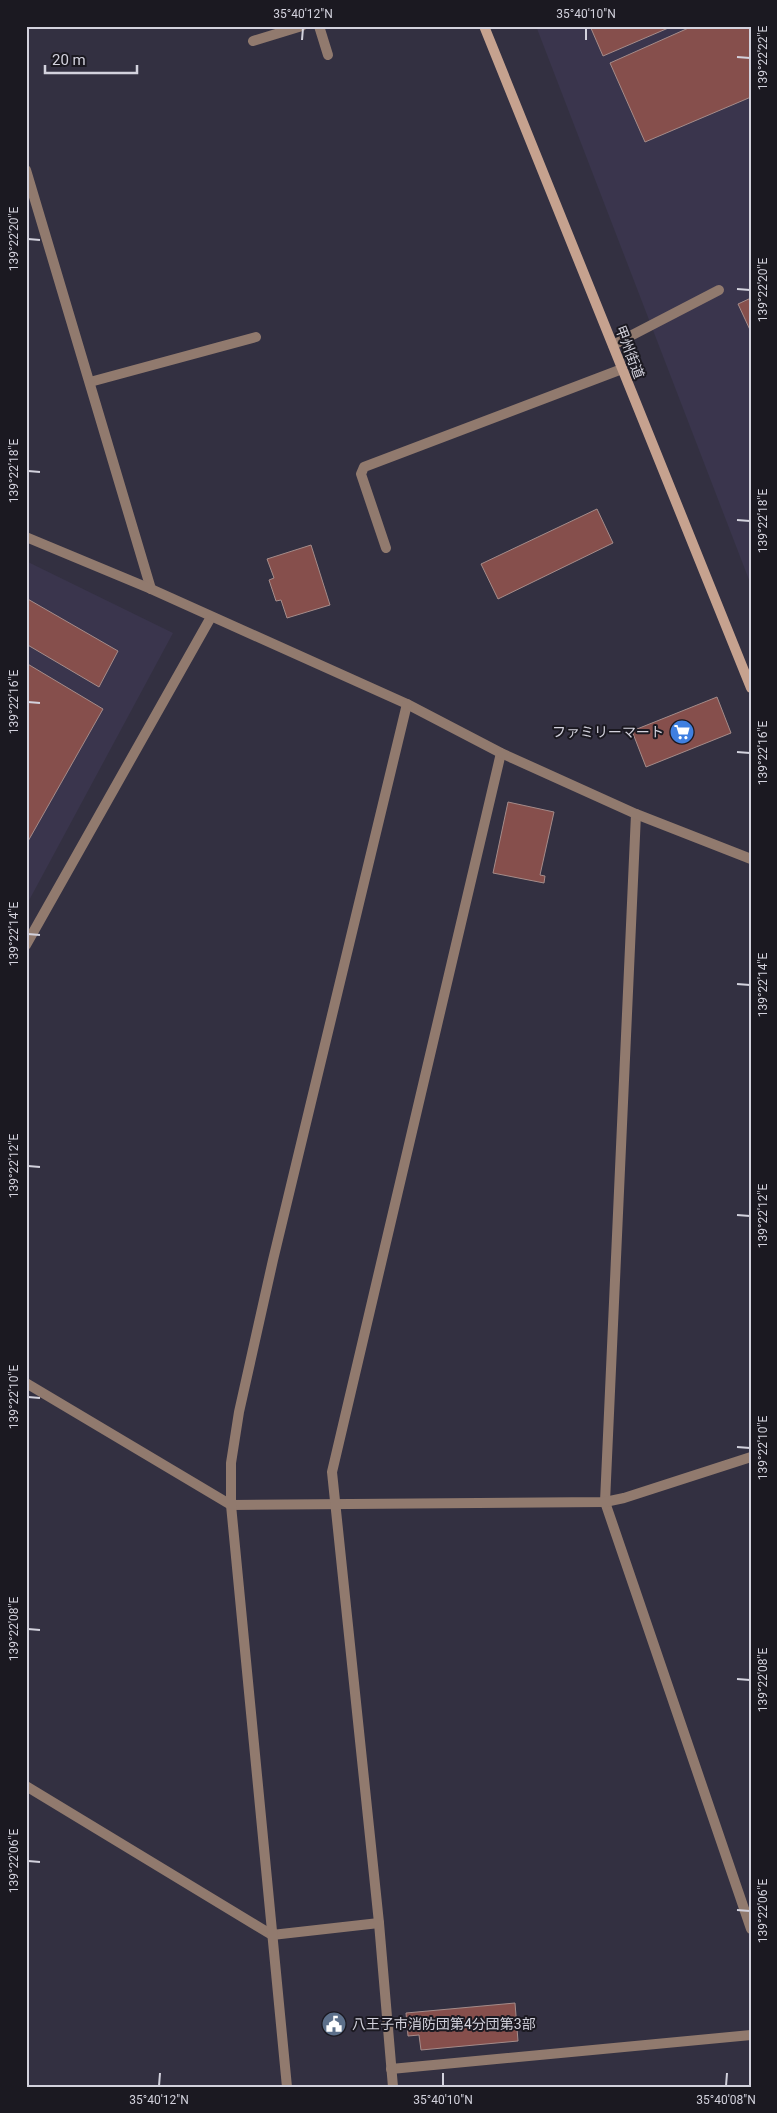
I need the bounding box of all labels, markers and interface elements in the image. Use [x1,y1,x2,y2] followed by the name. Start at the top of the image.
[273,7,333,21] text: 35°40'12"N
[556,7,616,21] text: 35°40'10"N
[756,26,770,90] text: 139°22'22"E
[45,42,138,74] scale bar
[52,51,86,69] text: 20 m
[7,207,21,271] text: 139°22'20"E
[756,258,770,322] text: 139°22'20"E
[612,323,648,381] street label: 甲州街道
[7,439,21,503] text: 139°22'18"E
[756,489,770,553] text: 139°22'18"E
[7,670,21,734] text: 139°22'16"E
[669,719,695,745] supermarket icon: ファミリーマート
[756,721,770,785] text: 139°22'16"E
[552,724,664,740] place label: ファミリーマート
[7,902,21,966] text: 139°22'14"E
[756,953,770,1017] text: 139°22'14"E
[7,1134,21,1198] text: 139°22'12"E
[756,1184,770,1248] text: 139°22'12"E
[7,1365,21,1429] text: 139°22'10"E
[756,1416,770,1480] text: 139°22'10"E
[7,1597,21,1661] text: 139°22'08"E
[756,1648,770,1712] text: 139°22'08"E
[7,1829,21,1893] text: 139°22'06"E
[756,1879,770,1943] text: 139°22'06"E
[321,2011,347,2037] public building icon: 八王子市消防団第4分団第3部
[352,2016,536,2032] place label: 八王子市消防団第4分団第3部
[129,2093,189,2107] text: 35°40'12"N
[413,2093,473,2107] text: 35°40'10"N
[696,2093,756,2107] text: 35°40'08"N

